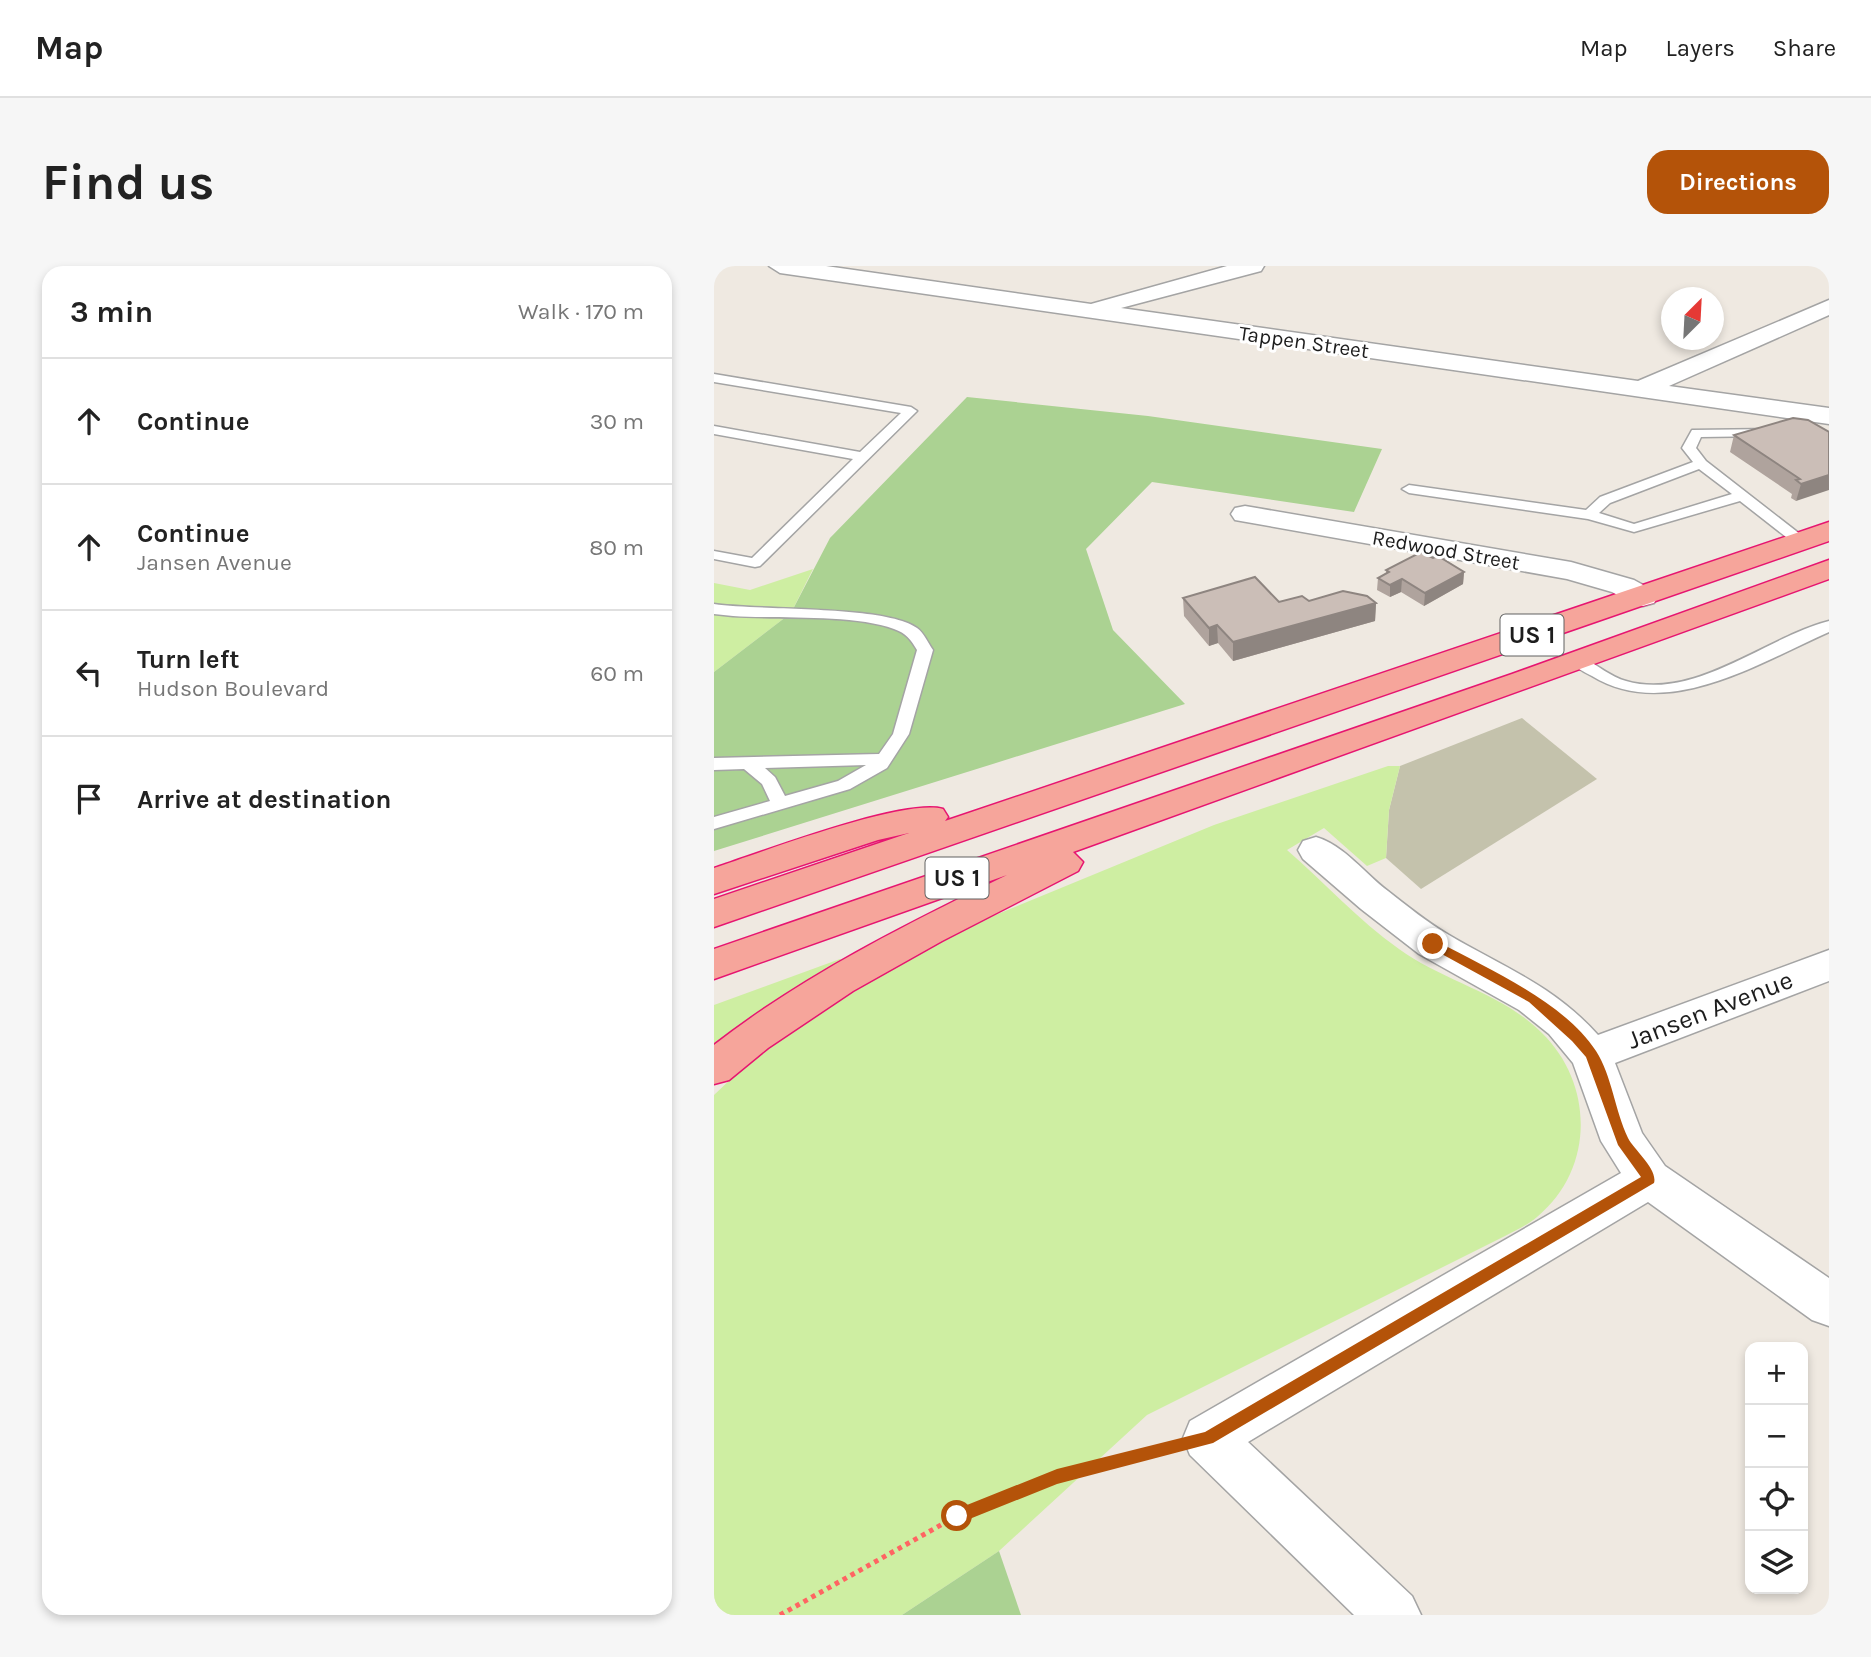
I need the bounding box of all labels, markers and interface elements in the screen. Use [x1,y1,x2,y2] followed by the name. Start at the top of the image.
[35,29,103,67] text: Map
[1580,34,1628,62] text: Map
[1666,34,1735,62] text: Layers
[1773,34,1836,62] text: Share
[1647,150,1829,214] button: Directions
[42,154,214,211] text: Find us
[1661,287,1724,350] north arrow
[70,294,153,330] text: 3 min
[518,298,644,325] text: Walk · 170 m
[1238,321,1371,363] street label: Tappen Street
[70,402,108,440] icon: ahead
[137,406,249,437] text: Continue
[590,408,644,435] text: 30 m
[137,518,249,549] text: Continue
[1370,525,1522,575] street label: Redwood Street
[70,528,108,566] icon: ahead
[589,534,644,561] text: 80 m
[137,549,292,576] text: Jansen Avenue
[1500,614,1564,656] road number: US 1
[137,644,239,675] text: Turn left
[70,654,108,692] icon: left
[590,660,644,687] text: 60 m
[137,675,329,702] text: Hudson Boulevard
[70,780,108,818] icon: arrive
[137,784,391,815] text: Arrive at destination
[926,858,988,898] road number: US 1
[1417,928,1448,959] route end
[1623,964,1797,1056] street label: Jansen Avenue
[1745,1342,1808,1594] map controls
[1745,1342,1808,1405] button: +
[1745,1405,1808,1468] button: −
[1745,1468,1808,1531] button: locate
[941,1500,972,1531] route start
[1745,1531,1808,1594] button: layers

